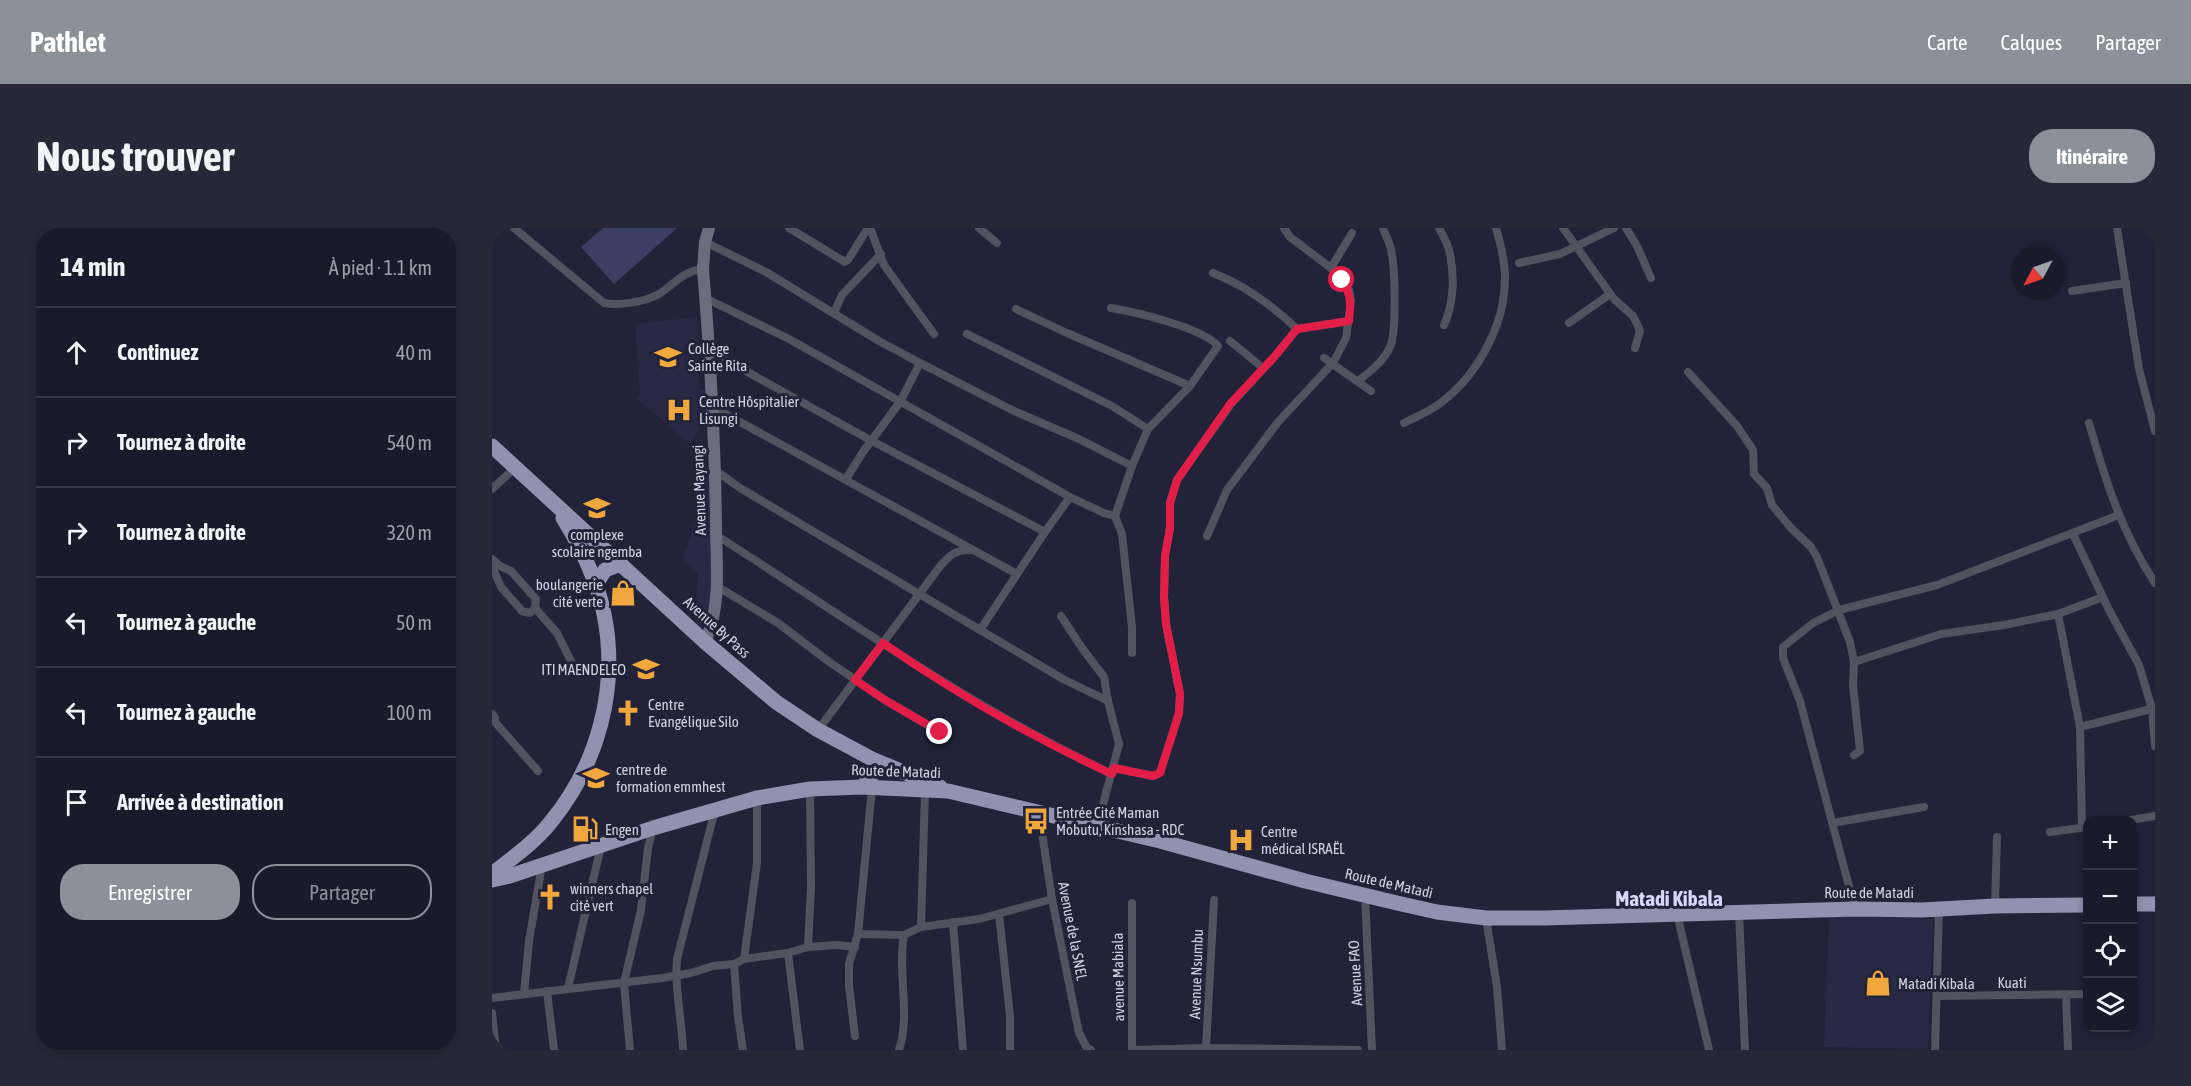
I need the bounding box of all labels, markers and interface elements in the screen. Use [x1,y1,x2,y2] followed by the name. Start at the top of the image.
[30,26,106,58] text: Pathlet
[1927,30,1968,54] text: Carte
[2001,30,2062,54] text: Calques
[2095,30,2161,54] text: Partager
[2029,129,2155,183] button: Itinéraire
[36,132,234,180] text: Nous trouver
[2011,246,2065,300] north arrow
[60,252,125,282] text: 14 min
[329,256,432,279] text: À pied · 1.1 km
[1328,266,1354,292] route start
[60,336,93,369] icon: ahead
[117,339,199,365] text: Continuez
[688,340,747,374] place label: Collège Sainte Rita
[396,341,432,364] text: 40 m
[653,342,683,372] school or university icon: Collège Sainte Rita
[699,393,800,427] place label: Centre Hôspitalier Lisungi
[664,395,694,425] hospital icon: Centre Hôspitalier Lisungi
[60,426,93,459] icon: right
[117,429,246,455] text: Tournez à droite
[387,431,432,454] text: 540 m
[689,444,709,536] street label: Avenue Mayangi
[582,493,612,523] school or university icon: complexe scolaire ngemba
[60,516,93,549] icon: right
[117,519,246,545] text: Tournez à droite
[387,521,432,544] text: 320 m
[552,526,642,560] place label: complexe scolaire ngemba
[536,576,603,610] place label: boulangerie cité verte
[608,578,638,608] shop icon: boulangerie cité verte
[680,593,754,661] street label: Avenue By Pass
[60,606,93,639] icon: left
[117,609,256,635] text: Tournez à gauche
[396,611,432,634] text: 50 m
[631,654,661,684] school or university icon: ITI MAENDELEO
[541,661,626,678] place label: ITI MAENDELEO
[60,696,93,729] icon: left
[648,696,739,730] place label: Centre Evangélique Silo
[613,698,643,728] church icon: Centre Evangélique Silo
[117,699,256,725] text: Tournez à gauche
[387,701,432,724] text: 100 m
[926,718,952,744] route end
[616,761,726,795] place label: centre de formation emmhest
[851,761,941,781] street label: Route de Matadi
[581,763,611,793] school or university icon: centre de formation emmhest
[60,786,93,819] icon: arrive
[117,789,284,815] text: Arrivée à destination
[1056,804,1184,838] place label: Entrée Cité Maman Mobutu, Kinshasa - RDC
[1021,806,1051,836] bus stop icon: Entrée Cité Maman Mobutu, Kinshasa - RDC
[570,814,600,844] fuel station icon: Engen
[2083,816,2137,1032] map controls
[2083,816,2137,870] button: +
[605,821,639,838] place label: Engen
[1261,823,1345,857] place label: Centre médical ISRAËL
[1226,825,1256,855] hospital icon: Centre médical ISRAËL
[60,864,240,920] button: Enregistrer
[252,864,432,920] button: Partager
[1343,865,1435,901] street label: Route de Matadi
[2083,870,2137,924] button: −
[570,880,653,914] place label: winners chapel cité vert
[1055,880,1091,982] street label: Avenue de la SNEL
[535,882,565,912] church icon: winners chapel cité vert
[1824,884,1914,901] street label: Route de Matadi
[1615,886,1723,910] district label: Matadi Kibala
[2083,924,2137,978] button: locate
[1186,929,1206,1019] street label: Avenue Nsumbu
[1109,932,1127,1022] street label: avenue Mabiala
[1345,940,1365,1006] street label: Avenue FAO
[1863,968,1893,998] shop icon: Matadi Kibala
[1997,974,2027,991] street label: Kuati
[1898,975,1975,992] place label: Matadi Kibala
[2083,978,2137,1032] button: layers

